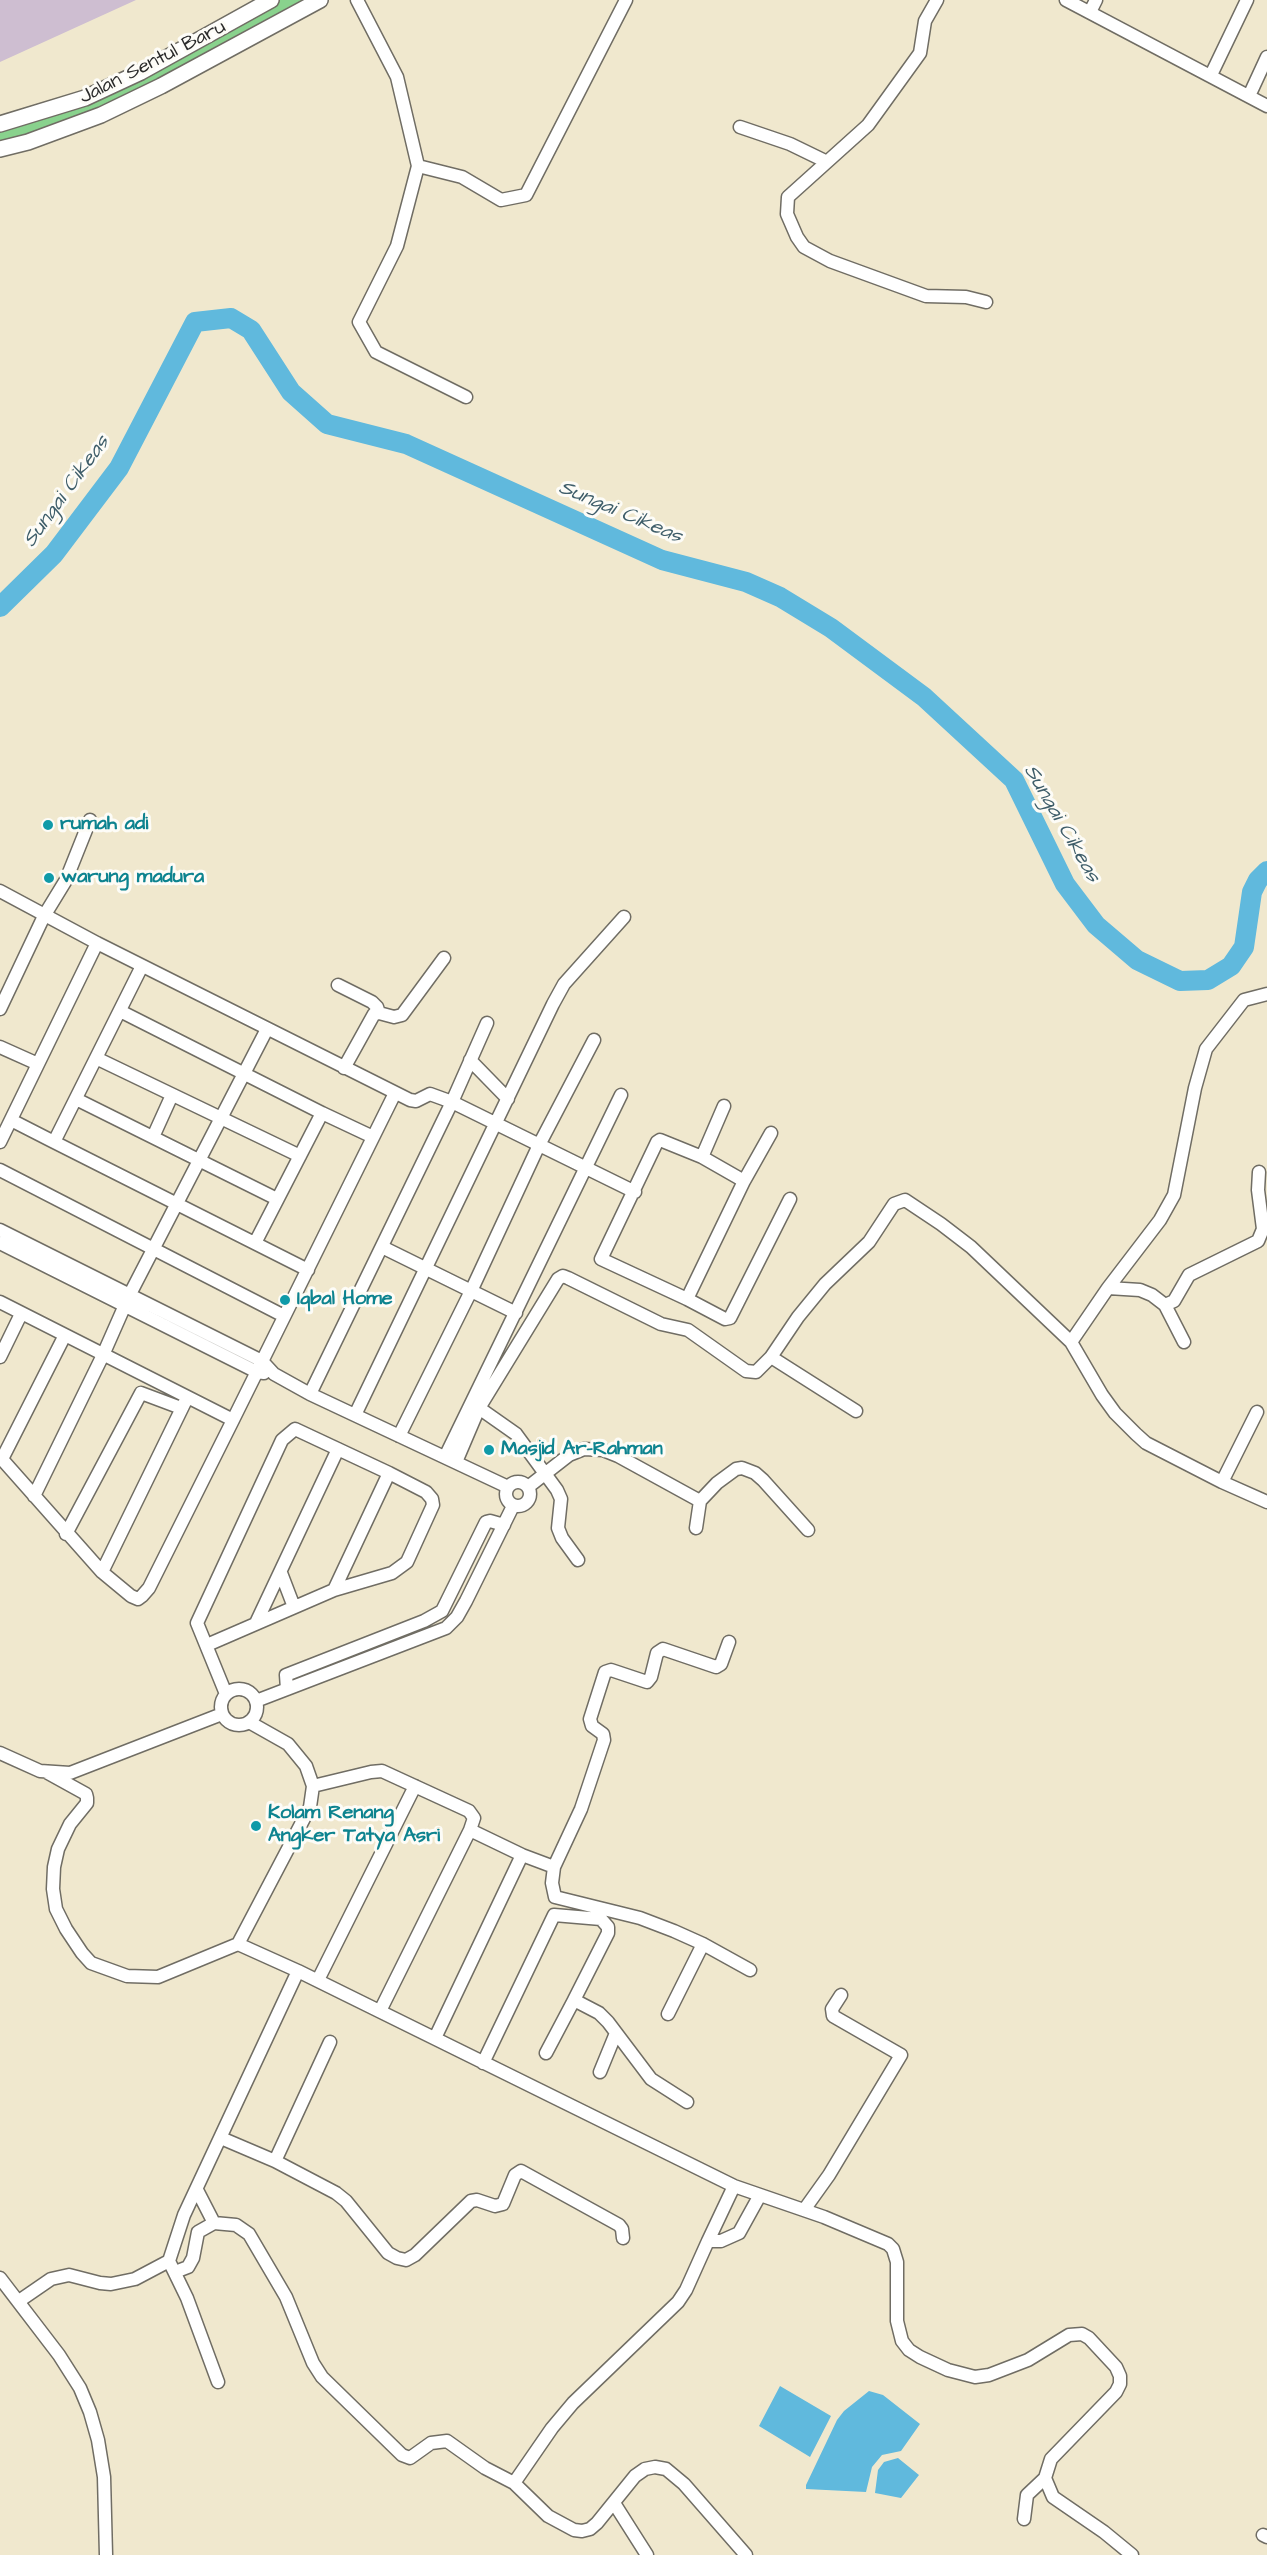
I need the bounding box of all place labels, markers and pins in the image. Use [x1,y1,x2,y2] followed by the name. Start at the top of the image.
[60,813,148,837] place label: rumah adi
[41,818,55,832] marker: rumah adi
[61,866,204,890] place label: warung madura
[42,871,56,885] marker: warung madura
[297,1288,393,1312] place label: Iqbal Home
[278,1293,292,1307] marker: Iqbal Home
[501,1438,663,1462] place label: Masjid Ar-Rahman
[482,1443,496,1457] marker: Masjid Ar-Rahman
[268,1802,440,1849] place label: Kolam Renang Angker Tatya Asri
[249,1819,263,1833] marker: Kolam Renang Angker Tatya Asri

